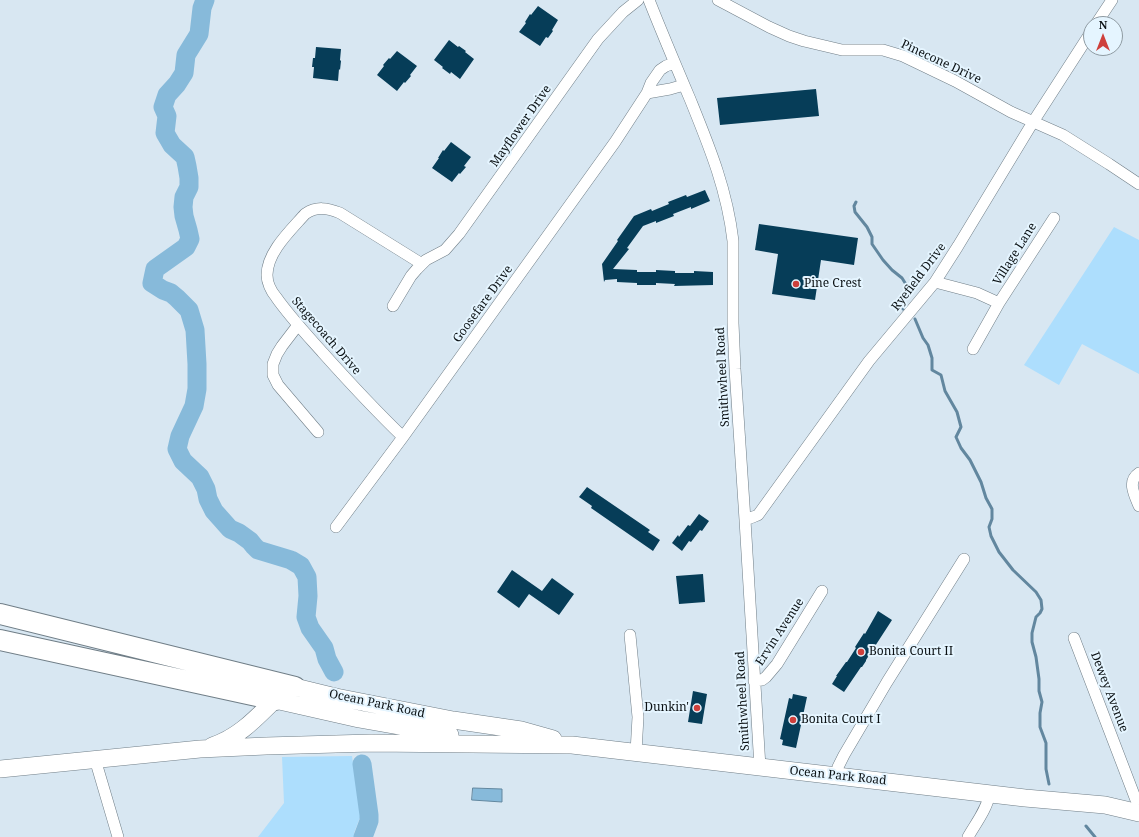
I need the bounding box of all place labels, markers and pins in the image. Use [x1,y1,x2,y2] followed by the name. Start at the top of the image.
[804,277,861,291] place label: Pine Crest
[791,279,801,289] marker: Pine Crest
[869,645,953,659] place label: Bonita Court II
[856,647,866,657] marker: Bonita Court II
[644,701,689,715] place label: Dunkin'
[692,703,702,713] marker: Dunkin'
[801,713,881,727] place label: Bonita Court I
[788,715,798,725] marker: Bonita Court I

